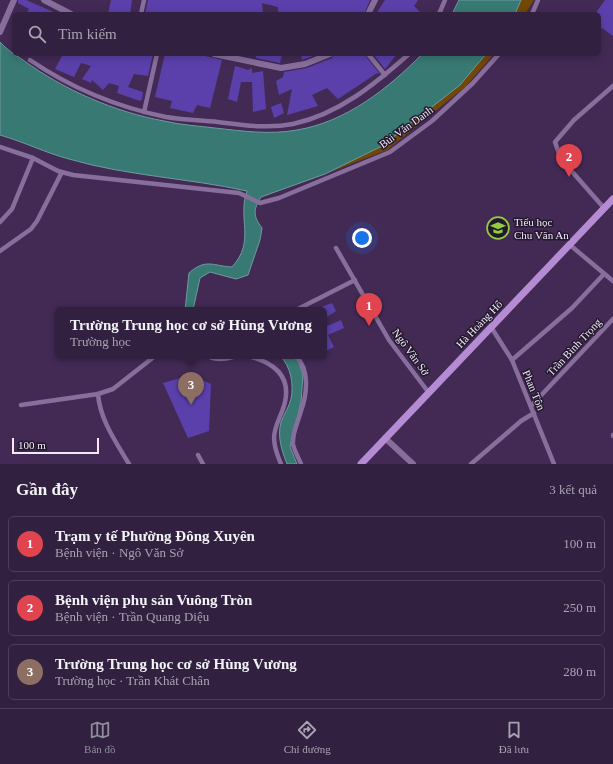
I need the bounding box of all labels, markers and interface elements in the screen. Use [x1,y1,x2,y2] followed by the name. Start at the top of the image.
[12,12,601,56] search box
[26,23,48,45] icon: search
[58,26,117,42] text: Tìm kiếm
[377,103,436,150] street label: Bùi Văn Danh
[556,144,582,177] pin: 2
[485,215,511,241] school or university icon: Tiểu học Chu Văn An
[514,216,569,241] place label: Tiểu học Chu Văn An
[352,228,372,248] your location
[356,293,382,326] pin: 1
[453,298,505,350] street label: Hà Hoàng Hổ
[55,307,327,359] popup
[545,316,604,378] street label: Trần Bình Trọng
[70,317,312,333] text: Trường Trung học cơ sở Hùng Vương
[390,326,432,378] street label: Ngô Văn Sở
[70,334,131,349] text: Trường học
[521,368,548,412] street label: Phan Tôn
[178,372,204,405] pin: 3
[12,436,99,455] scale bar
[18,439,46,451] text: 100 m
[16,480,78,499] text: Gần đây
[549,482,597,497] text: 3 kết quả
[55,528,255,544] text: Trạm y tế Phường Đông Xuyên
[27,536,33,551] text: 1
[563,536,596,551] text: 100 m
[55,545,183,560] text: Bệnh viện · Ngô Văn Sở
[55,592,252,608] text: Bệnh viện phụ sản Vuông Tròn
[27,600,33,615] text: 2
[563,600,596,615] text: 250 m
[55,609,209,624] text: Bệnh viện · Trần Quang Diệu
[55,656,297,672] text: Trường Trung học cơ sở Hùng Vương
[27,664,33,679] text: 3
[563,664,596,679] text: 280 m
[55,673,210,688] text: Trường học · Trần Khát Chân
[84,719,116,755] tab: Bản đồ
[284,719,331,755] tab: Chỉ đường
[499,719,529,755] tab: Đã lưu

